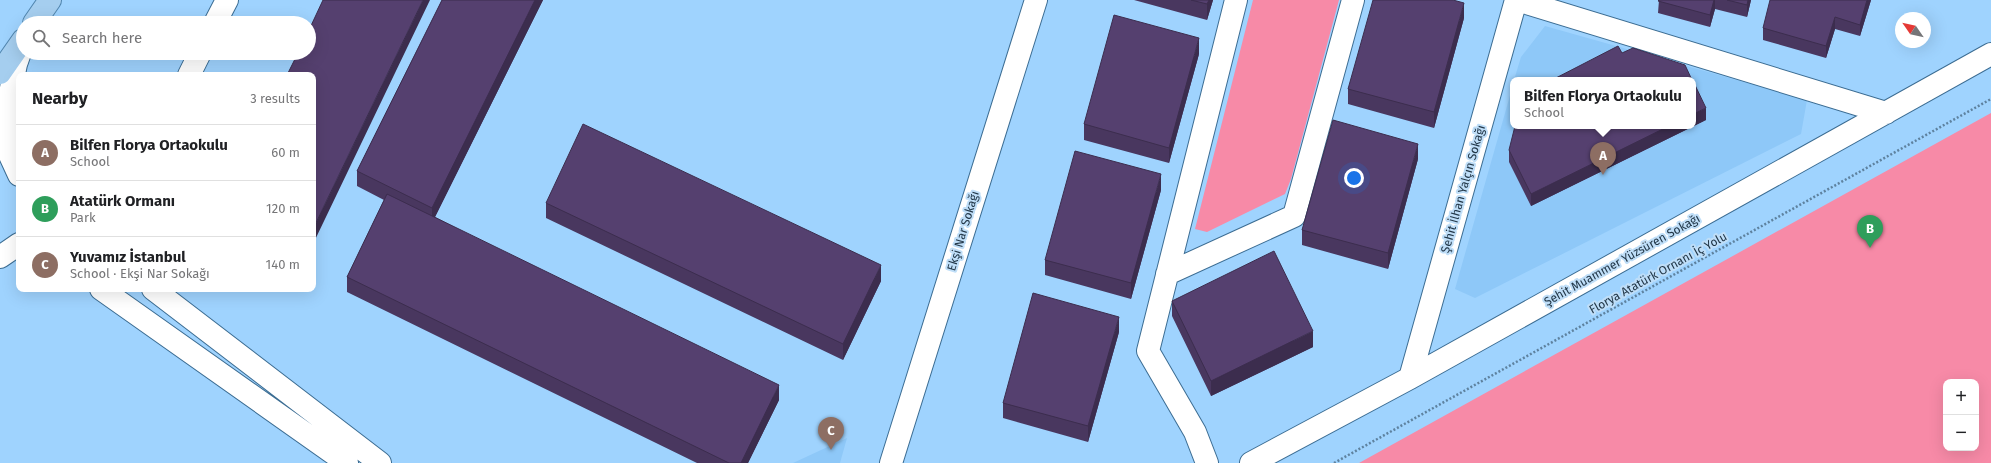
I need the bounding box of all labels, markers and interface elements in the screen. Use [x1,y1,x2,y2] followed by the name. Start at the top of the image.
[1895,12,1931,48] north arrow
[16,16,316,60] search box
[30,27,52,49] icon: search
[62,29,142,47] text: Search here
[1510,77,1696,129] popup
[1524,87,1682,105] text: Bilfen Florya Ortaokulu
[32,88,87,109] text: Nearby
[250,91,300,106] text: 3 results
[1524,105,1564,120] text: School
[1437,123,1488,254] street label: Şehit İlhan Yalçın Sokağı
[70,136,228,154] text: Bilfen Florya Ortaokulu
[1590,142,1616,175] pin: A
[41,145,49,160] text: A
[271,145,300,160] text: 60 m
[70,154,110,169] text: School
[1344,168,1364,188] your location
[944,189,982,273] street label: Ekşi Nar Sokağı
[70,192,175,210] text: Atatürk Ormanı
[41,201,49,216] text: B
[266,201,300,216] text: 120 m
[70,210,96,225] text: Park
[1542,211,1702,309] street label: Şehit Muammer Yüzsüren Sokağı
[1857,215,1883,248] pin: B
[1586,228,1729,317] street label: Florya Atatürk Ornanı İç Yolu
[70,248,186,266] text: Yuvamız İstanbul
[41,257,49,272] text: C
[266,257,300,272] text: 140 m
[70,266,210,281] text: School · Ekşi Nar Sokağı
[1943,379,1979,451] map controls
[1943,379,1979,415] button: +
[1943,415,1979,451] button: −
[818,417,844,450] pin: C

